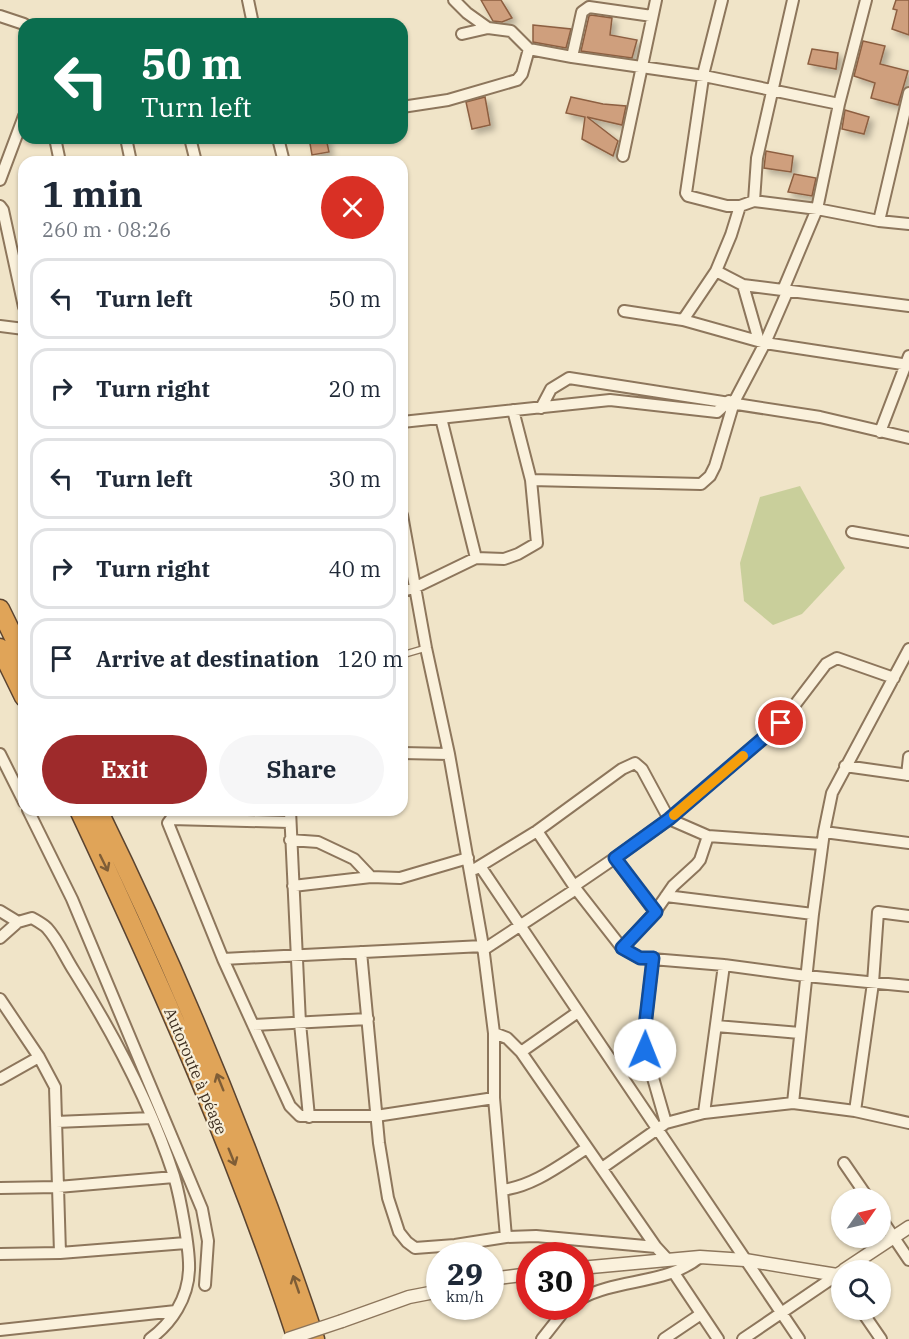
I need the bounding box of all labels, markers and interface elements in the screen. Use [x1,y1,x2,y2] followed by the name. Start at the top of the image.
[141,36,242,91] text: 50 m
[42,42,120,120] icon: left
[141,89,252,124] text: Turn left
[42,170,143,217] text: 1 min
[321,176,384,239] button: close
[42,216,171,243] text: 260 m · 08:26
[45,282,78,315] icon: left
[96,284,192,313] text: Turn left
[329,284,381,313] text: 50 m
[45,372,78,405] icon: right
[96,374,210,403] text: Turn right
[329,374,381,403] text: 20 m
[45,462,78,495] icon: left
[96,464,192,493] text: Turn left
[329,464,381,493] text: 30 m
[45,552,78,585] icon: right
[96,554,210,583] text: Turn right
[329,554,381,583] text: 40 m
[45,642,78,675] icon: arrive
[96,644,319,673] text: Arrive at destination
[337,644,403,673] text: 120 m
[755,697,806,748] pin
[764,706,797,739] icon: arrive
[42,735,207,804] button: Exit
[219,735,384,804] button: Share
[99,853,111,871] one-way arrow
[160,1004,232,1138] street label: Autoroute à péage
[613,1018,677,1082] position arrow
[214,1073,225,1091] one-way arrow
[227,1147,238,1166] one-way arrow
[831,1188,891,1248] north arrow
[831,1188,891,1320] map controls
[516,1242,594,1320] speed limit sign: 30
[447,1254,483,1293] text: 29
[831,1260,891,1320] button: search
[290,1275,301,1294] one-way arrow
[446,1287,484,1306] text: km/h

